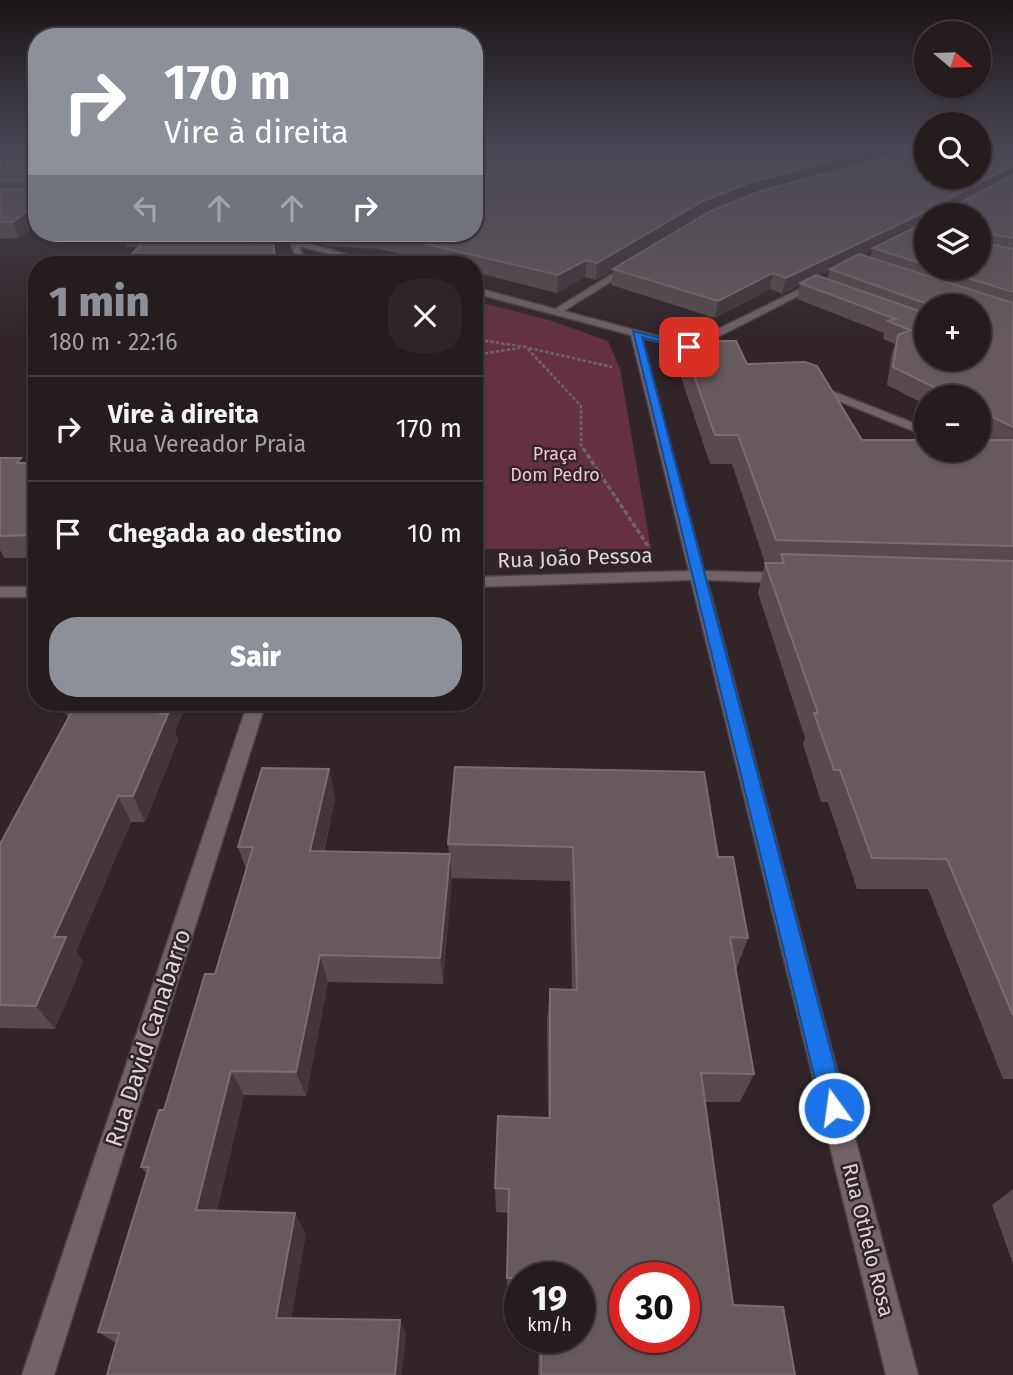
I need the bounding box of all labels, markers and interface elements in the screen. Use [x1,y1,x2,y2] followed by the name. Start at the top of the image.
[914,21,990,98] north arrow
[914,21,991,462] map controls
[164,53,291,112] text: 170 m
[49,56,140,147] icon: right
[914,112,991,189] button: search
[164,113,349,151] text: Vire à direita
[127,189,165,227] icon: left
[200,189,238,227] icon: ahead
[273,189,311,227] icon: ahead
[346,189,384,227] icon: right
[914,203,991,280] button: layers
[49,277,150,327] text: 1 min
[388,279,462,353] button: close
[914,294,991,371] button: +
[659,317,719,377] pin
[49,328,178,356] text: 180 m · 22:16
[670,328,708,366] icon: arrive
[914,385,991,462] button: −
[108,399,259,430] text: Vire à direita
[49,410,87,448] icon: right
[396,413,462,444] text: 170 m
[108,430,306,458] text: Rua Vereador Praia
[510,443,600,486] park label: Praça Dom Pedro
[49,515,87,553] icon: arrive
[108,518,342,549] text: Chegada ao destino
[407,518,462,549] text: 10 m
[497,542,653,574] street label: Rua João Pessoa
[49,617,462,697] button: Sair
[100,926,196,1150] street label: Rua David Canabarro
[797,1071,871,1145] position arrow
[836,1161,900,1319] street label: Rua Othelo Rosa
[609,1262,700,1353] speed limit sign: 30
[532,1277,567,1319] text: 19
[527,1314,572,1336] text: km/h

